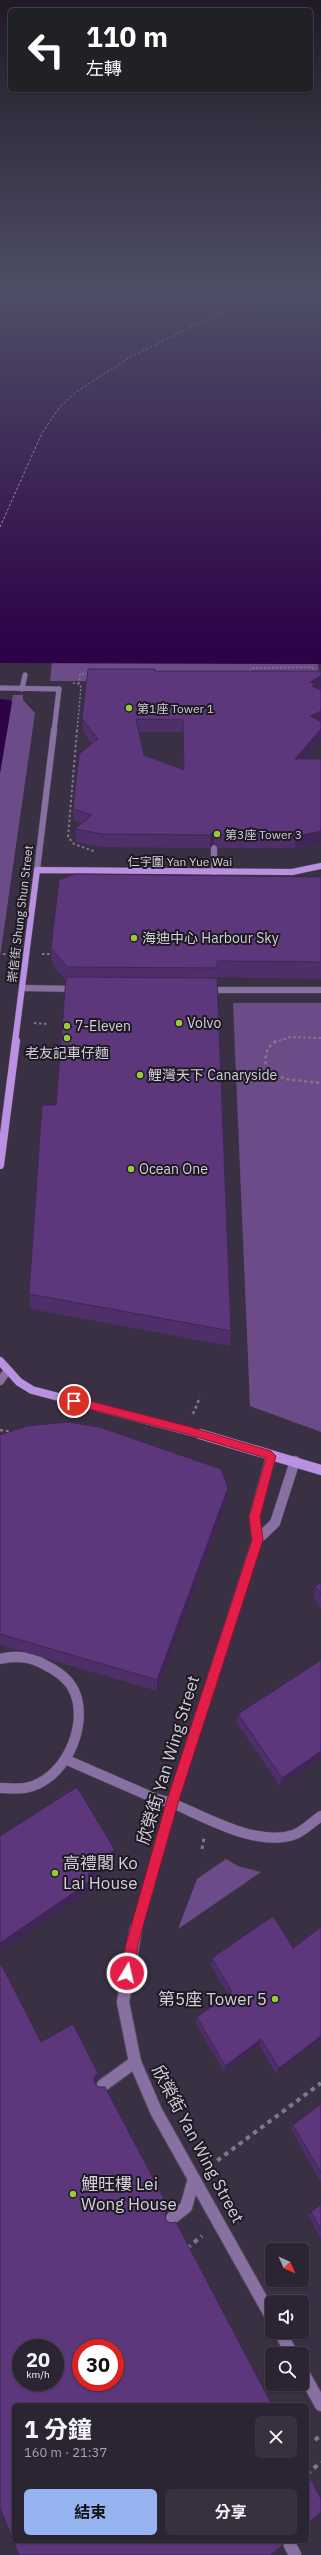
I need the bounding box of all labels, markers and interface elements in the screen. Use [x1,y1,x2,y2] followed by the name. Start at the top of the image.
[86,18,168,55] text: 110 m
[20,24,72,76] icon: left
[86,57,122,80] text: 左轉
[137,701,214,716] place label: 第1座 Tower 1
[124,703,134,713] marker: 第1座 Tower 1
[225,827,302,842] place label: 第3座 Tower 3
[212,829,222,839] marker: 第3座 Tower 3
[4,844,36,984] street label: 崇信街 Shung Shun Street
[128,854,232,869] street label: 仁宇圍 Yan Yue Wai
[142,929,279,947] place label: 海迪中心 Harbour Sky
[129,933,139,943] marker: 海迪中心 Harbour Sky
[187,1014,221,1032] place label: Volvo
[75,1017,131,1035] place label: 7-Eleven
[174,1018,184,1028] marker: Volvo
[62,1021,72,1031] marker: 7-Eleven
[62,1033,72,1043] marker: 老友記車仔麵
[25,1044,109,1062] place label: 老友記車仔麵
[148,1066,278,1084] place label: 鯉灣天下 Canaryside
[135,1070,145,1080] marker: 鯉灣天下 Canaryside
[139,1160,208,1178] place label: Ocean One
[126,1164,136,1174] marker: Ocean One
[57,1384,91,1418] pin
[63,1390,85,1412] icon: arrive
[132,1673,204,1847] street label: 欣榮街 Yan Wing Street
[63,1852,138,1894] place label: 高禮閣 Ko Lai House
[50,1868,60,1878] marker: 高禮閣 Ko Lai House
[106,1952,148,1994] position arrow
[158,1988,267,2010] place label: 第5座 Tower 5
[270,1994,280,2004] marker: 第5座 Tower 5
[147,2061,249,2227] street label: 欣榮街 Yan Wing Street
[81,2173,177,2215] place label: 鯉旺樓 Lei Wong House
[68,2189,78,2199] marker: 鯉旺樓 Lei Wong House
[265,2243,309,2287] north arrow
[265,2243,309,2391] map controls
[265,2295,309,2339] button: sound
[72,2339,124,2391] speed limit sign: 30
[26,2346,50,2373] text: 20
[265,2347,309,2391] button: search
[26,2368,50,2381] text: km/h
[24,2413,92,2445] text: 1 分鐘
[255,2416,297,2458] button: close
[24,2444,107,2461] text: 160 m · 21:37
[24,2489,157,2535] button: 結束
[165,2489,297,2535] button: 分享

